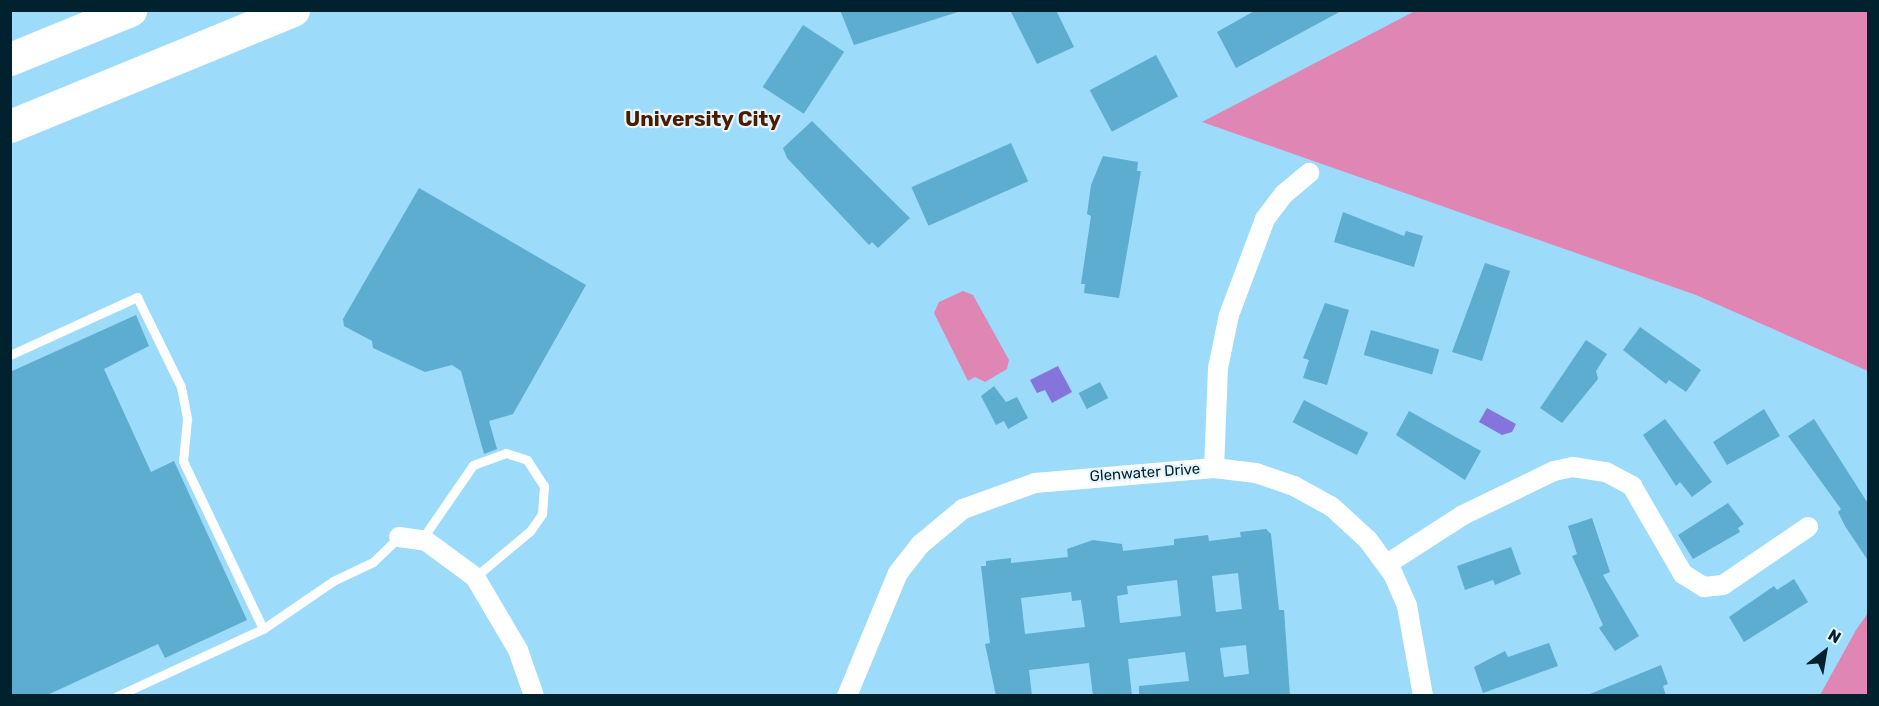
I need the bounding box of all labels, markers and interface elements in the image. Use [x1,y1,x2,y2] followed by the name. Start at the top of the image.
[625,106,781,132] district label: University City
[1089,460,1201,486] street label: Glenwater Drive
[1795,622,1855,682] north arrow
[1825,625,1844,647] text: N

